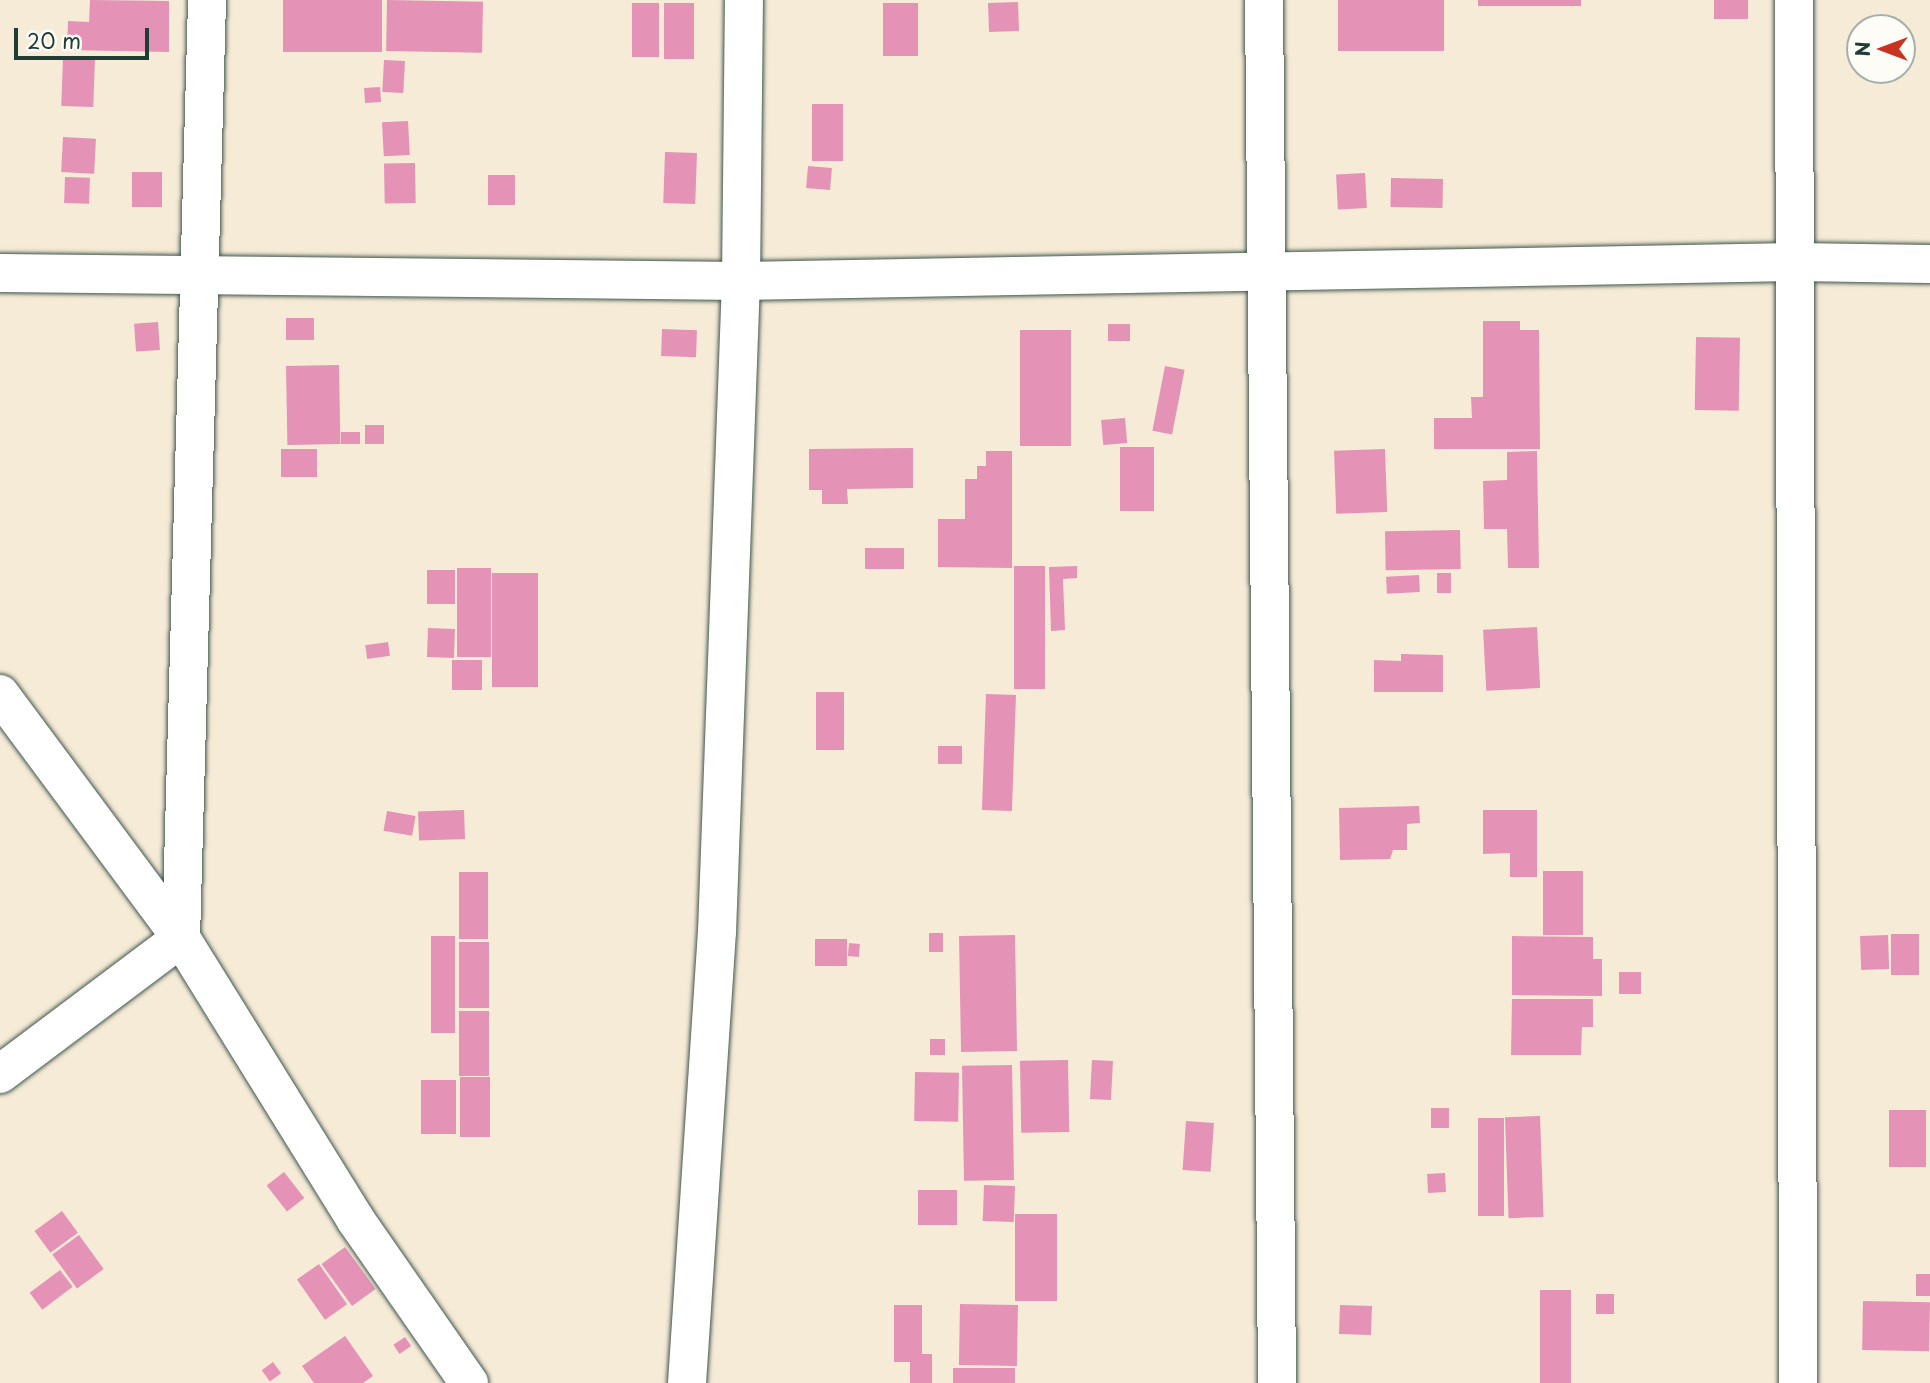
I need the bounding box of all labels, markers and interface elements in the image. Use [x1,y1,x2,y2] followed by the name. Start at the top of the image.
[18,14,152,58] scale bar
[1846,14,1916,84] north arrow
[27,24,81,56] text: 20 m
[1848,41,1876,57] text: N

